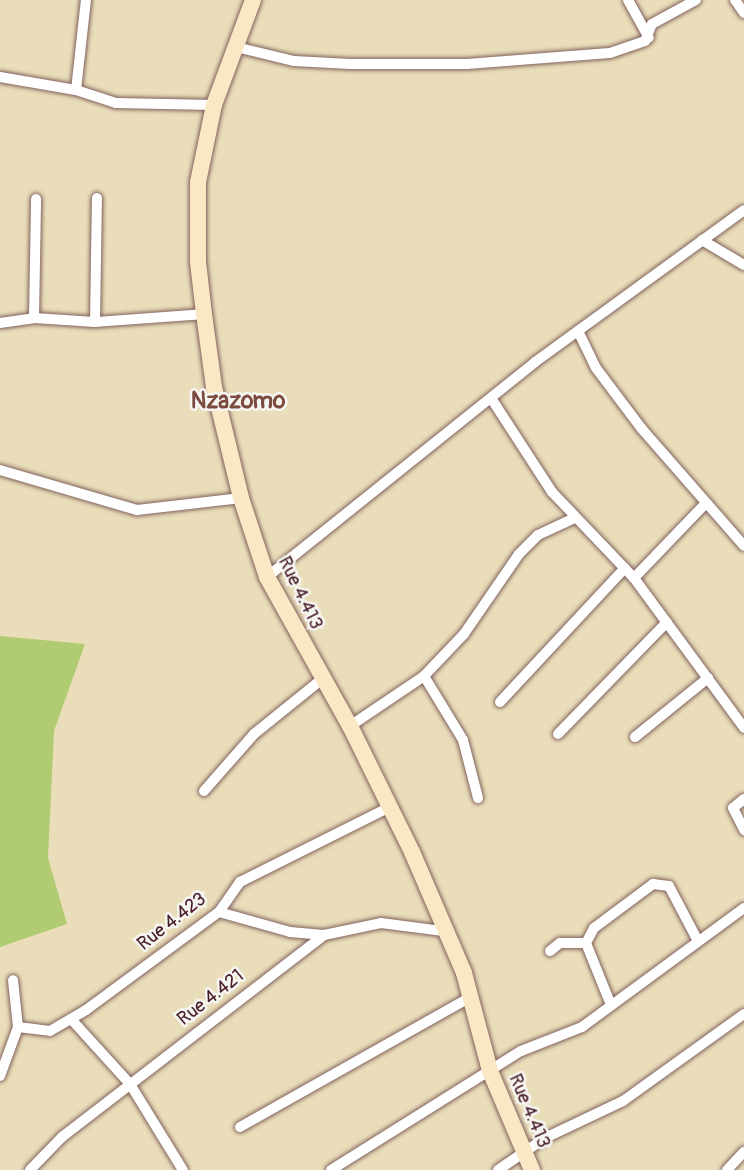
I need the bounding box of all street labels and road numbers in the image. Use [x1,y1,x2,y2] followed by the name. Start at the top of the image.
[273,553,327,633] street label: Rue 4.413
[133,888,211,956] street label: Rue 4.423
[173,965,249,1031] street label: Rue 4.421
[503,1071,555,1151] street label: Rue 4.413

